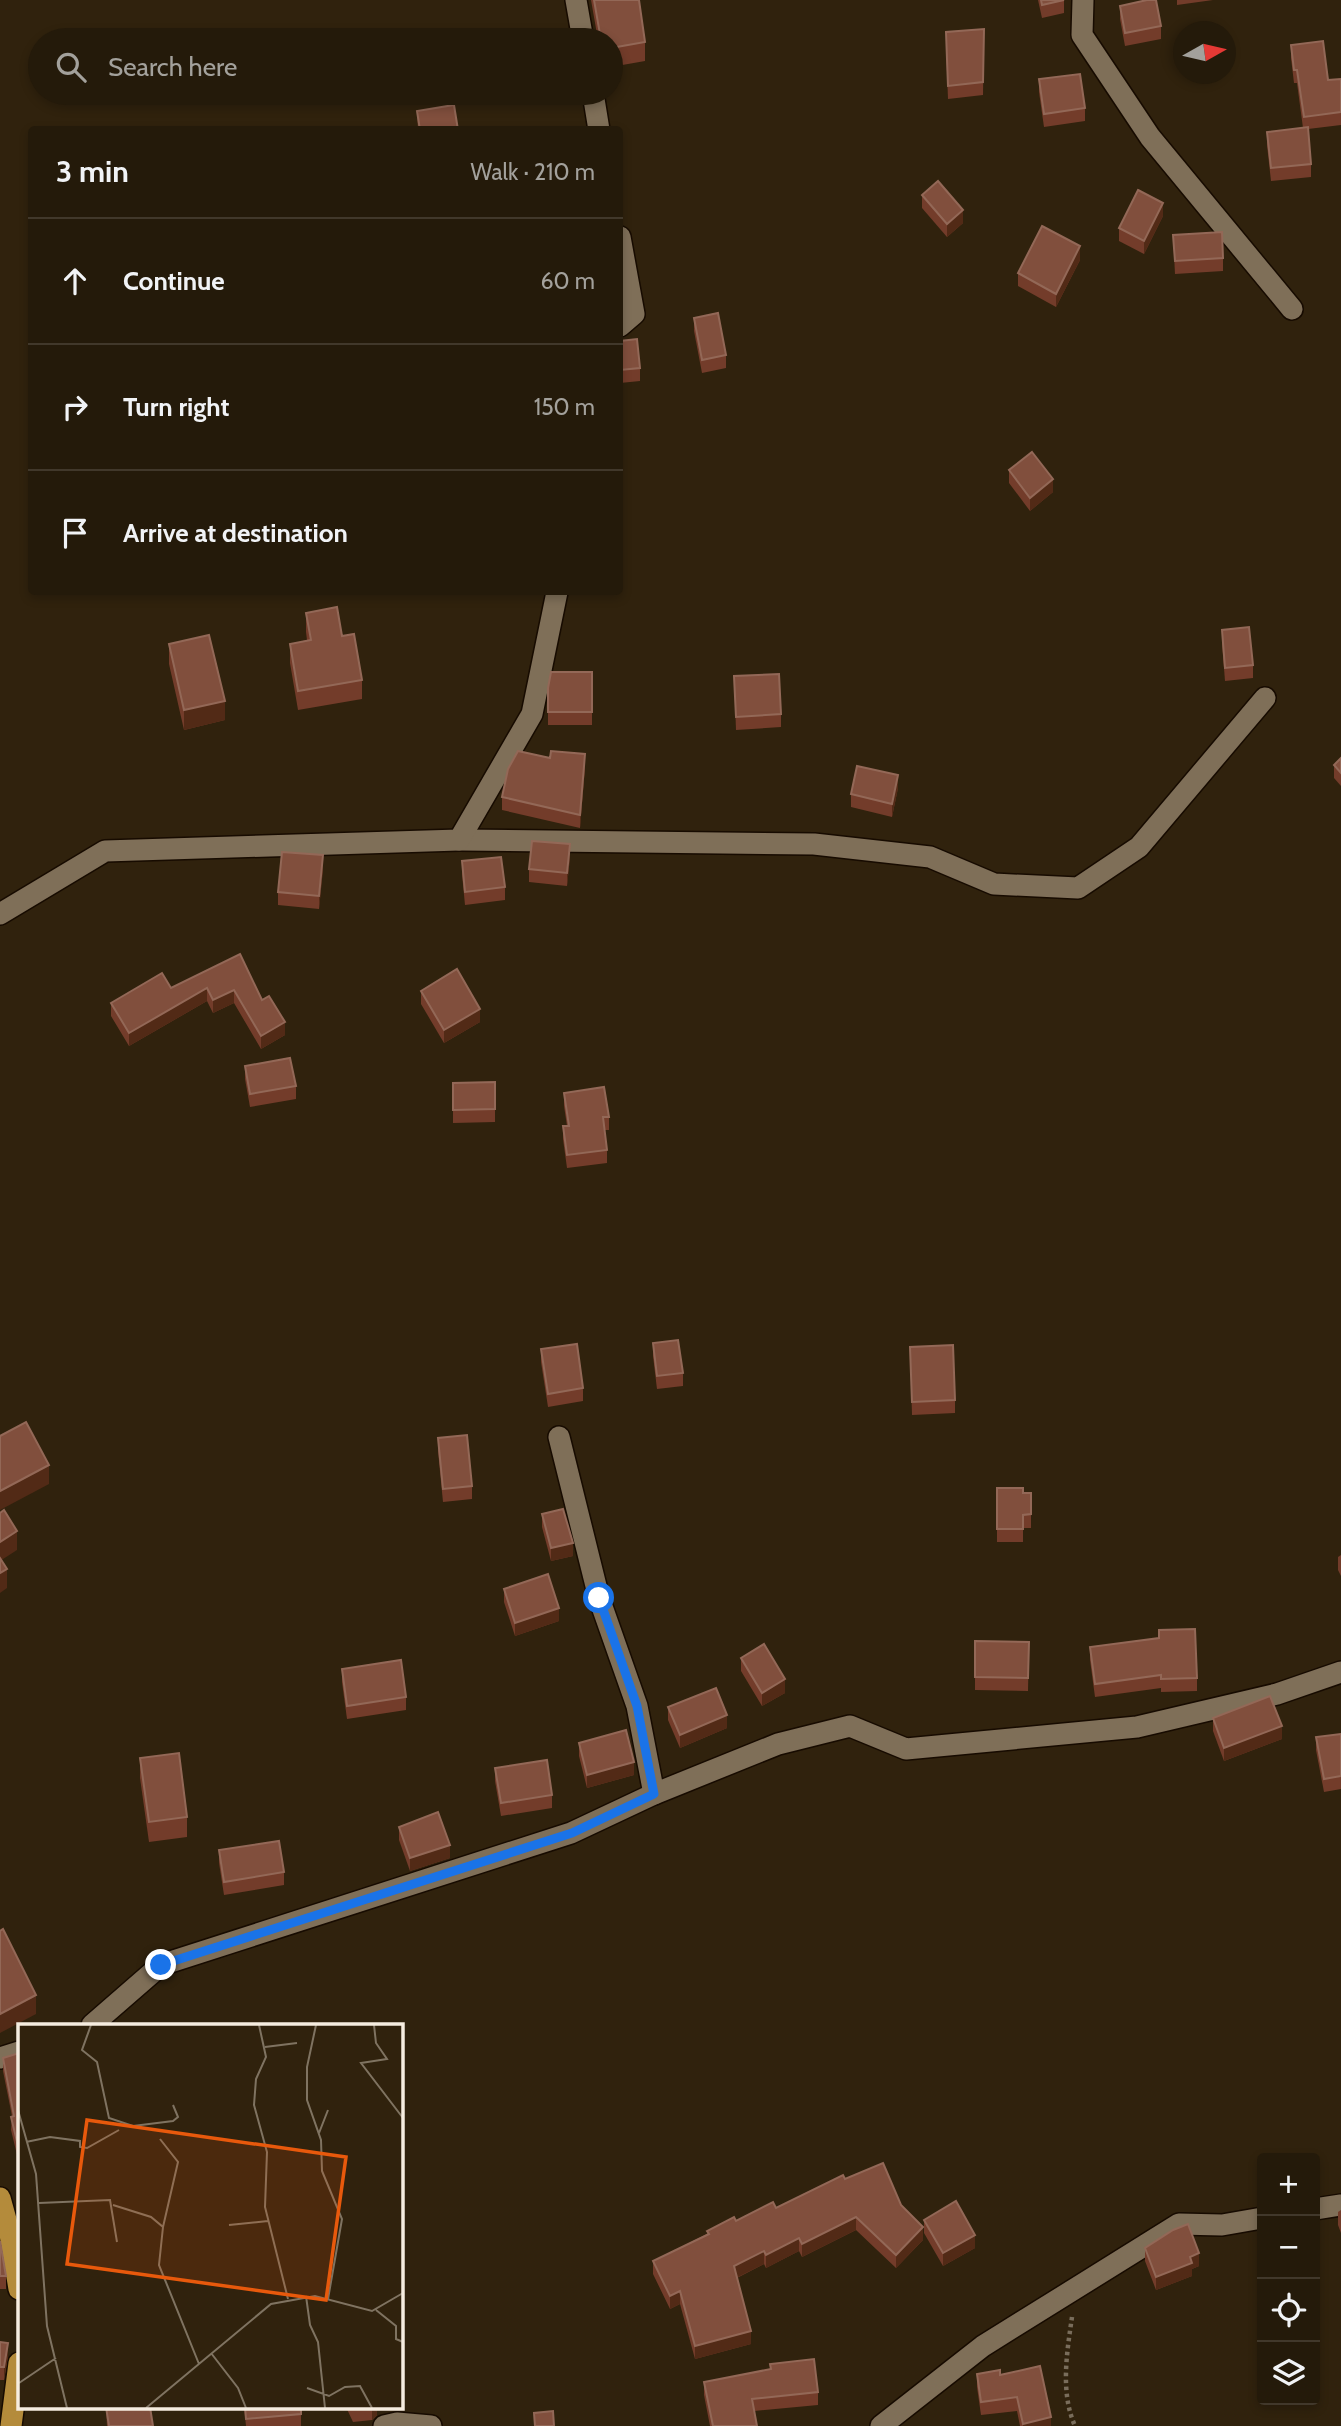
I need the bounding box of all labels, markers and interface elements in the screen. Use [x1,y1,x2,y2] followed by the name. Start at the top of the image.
[1173,21,1236,84] north arrow
[28,28,623,105] search box
[52,48,90,86] icon: search
[108,51,237,83] text: Search here
[56,153,129,190] text: 3 min
[471,158,595,186] text: Walk · 210 m
[56,262,94,300] icon: ahead
[123,265,225,297] text: Continue
[541,267,595,295] text: 60 m
[56,388,94,426] icon: right
[123,391,229,423] text: Turn right
[534,393,595,421] text: 150 m
[56,514,94,552] icon: arrive
[123,517,348,549] text: Arrive at destination
[583,1582,614,1613] route start
[145,1949,176,1980] route end
[18,2024,402,2408] inset map
[1257,2153,1320,2405] map controls
[1257,2153,1320,2216] button: +
[1257,2216,1320,2279] button: −
[1257,2279,1320,2342] button: locate
[1257,2342,1320,2405] button: layers

